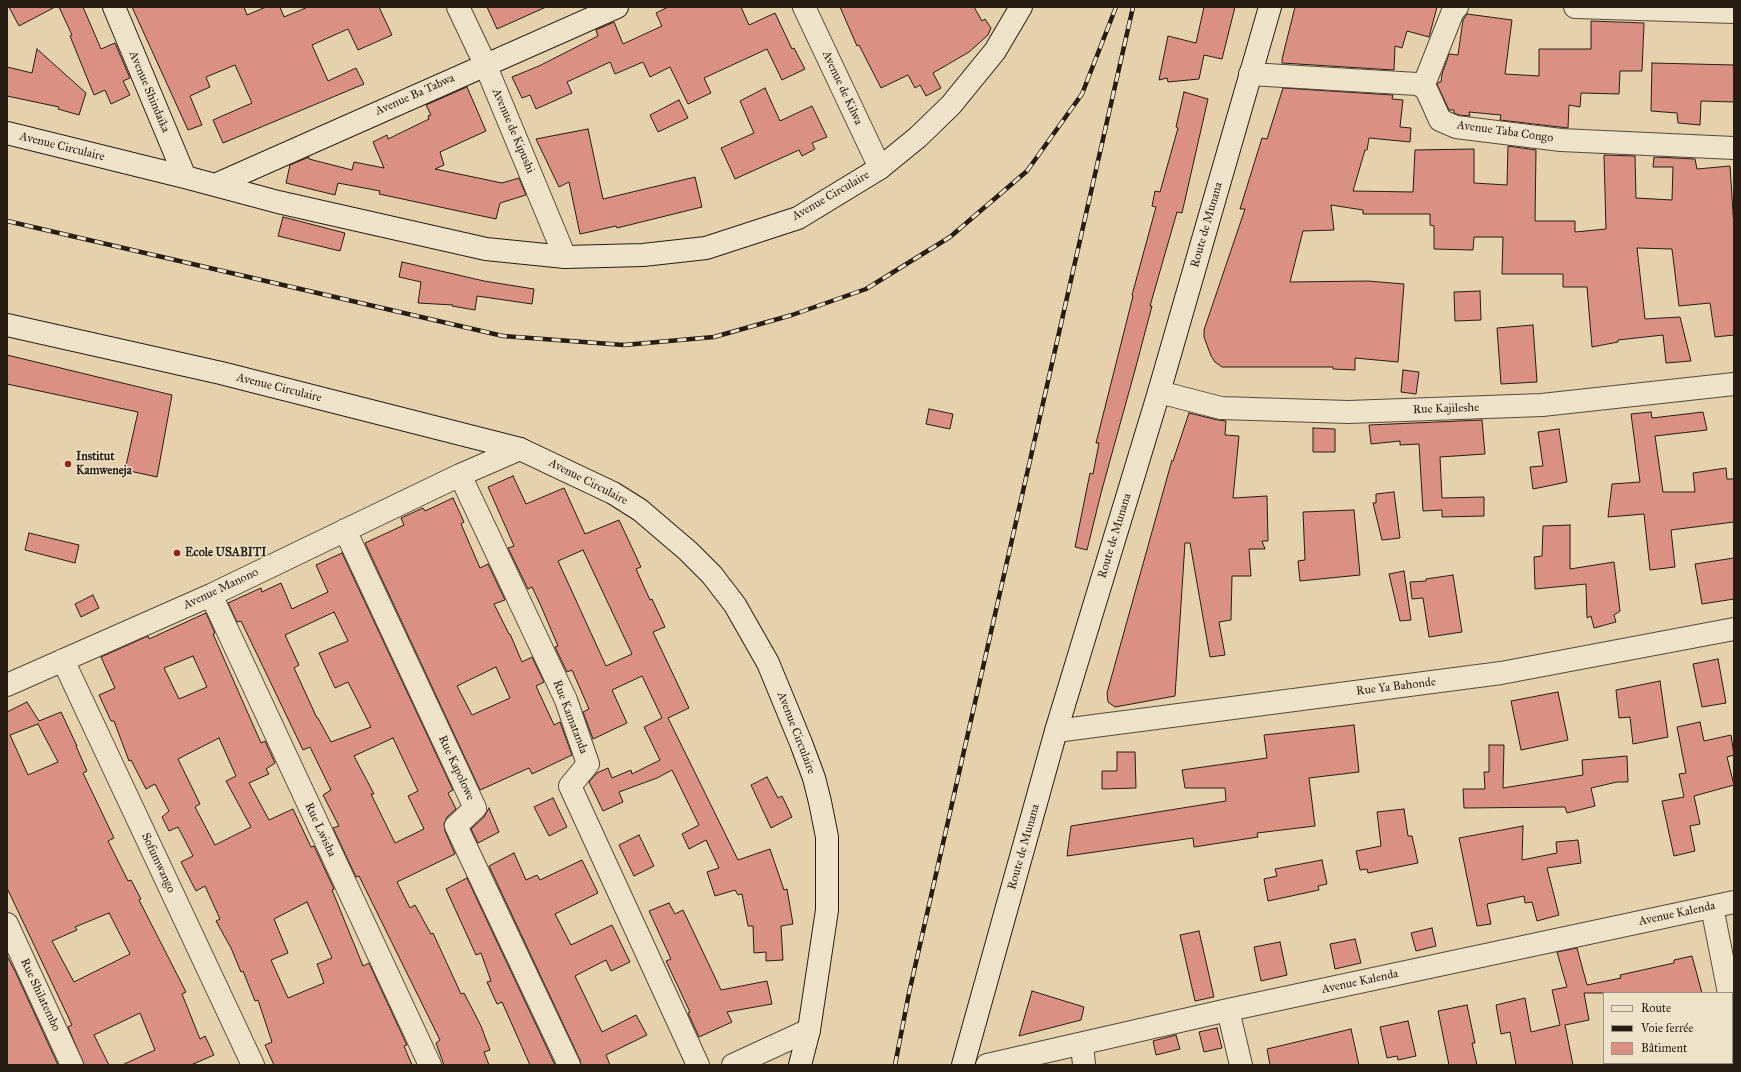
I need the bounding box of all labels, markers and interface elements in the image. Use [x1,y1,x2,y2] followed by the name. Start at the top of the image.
[125,49,173,135] street label: Avenue Shindaïka
[819,49,865,127] street label: Avenue de Kilwa
[373,71,457,119] street label: Avenue Ba Tabwa
[489,86,537,176] street label: Avenue de Kipushi
[1456,118,1554,146] street label: Avenue Taba Congo
[18,129,106,165] street label: Avenue Circulaire
[790,168,872,224] street label: Avenue Circulaire
[1188,181,1226,269] street label: Route de Munana
[235,370,323,406] street label: Avenue Circulaire
[1413,401,1479,417] street label: Rue Kajileshe
[76,450,132,478] place label: Institut Kamweneja
[546,456,630,508] street label: Avenue Circulaire
[63,459,73,469] marker: Institut Kamweneja
[1095,492,1135,580] street label: Route de Munana
[185,546,266,560] place label: Ecole USABITI
[172,548,182,558] marker: Ecole USABITI
[181,565,261,613] street label: Avenue Manono
[1355,675,1437,699] street label: Rue Ya Bahonde
[549,678,591,756] street label: Rue Kamatanda
[774,690,818,776] street label: Avenue Circulaire
[435,733,477,803] street label: Rue Kapolowe
[301,801,339,859] street label: Rue Lwisha
[1005,803,1043,891] street label: Route de Munana
[138,831,178,895] street label: Sofumwango
[1637,899,1717,929] street label: Avenue Kalenda
[17,956,63,1034] street label: Rue Shilatembo
[1320,967,1400,997] street label: Avenue Kalenda
[1603,992,1733,1064] legend
[1641,1001,1671,1015] text: Route
[1641,1021,1693,1035] text: Voie ferrée
[1641,1041,1687,1055] text: Bâtiment

